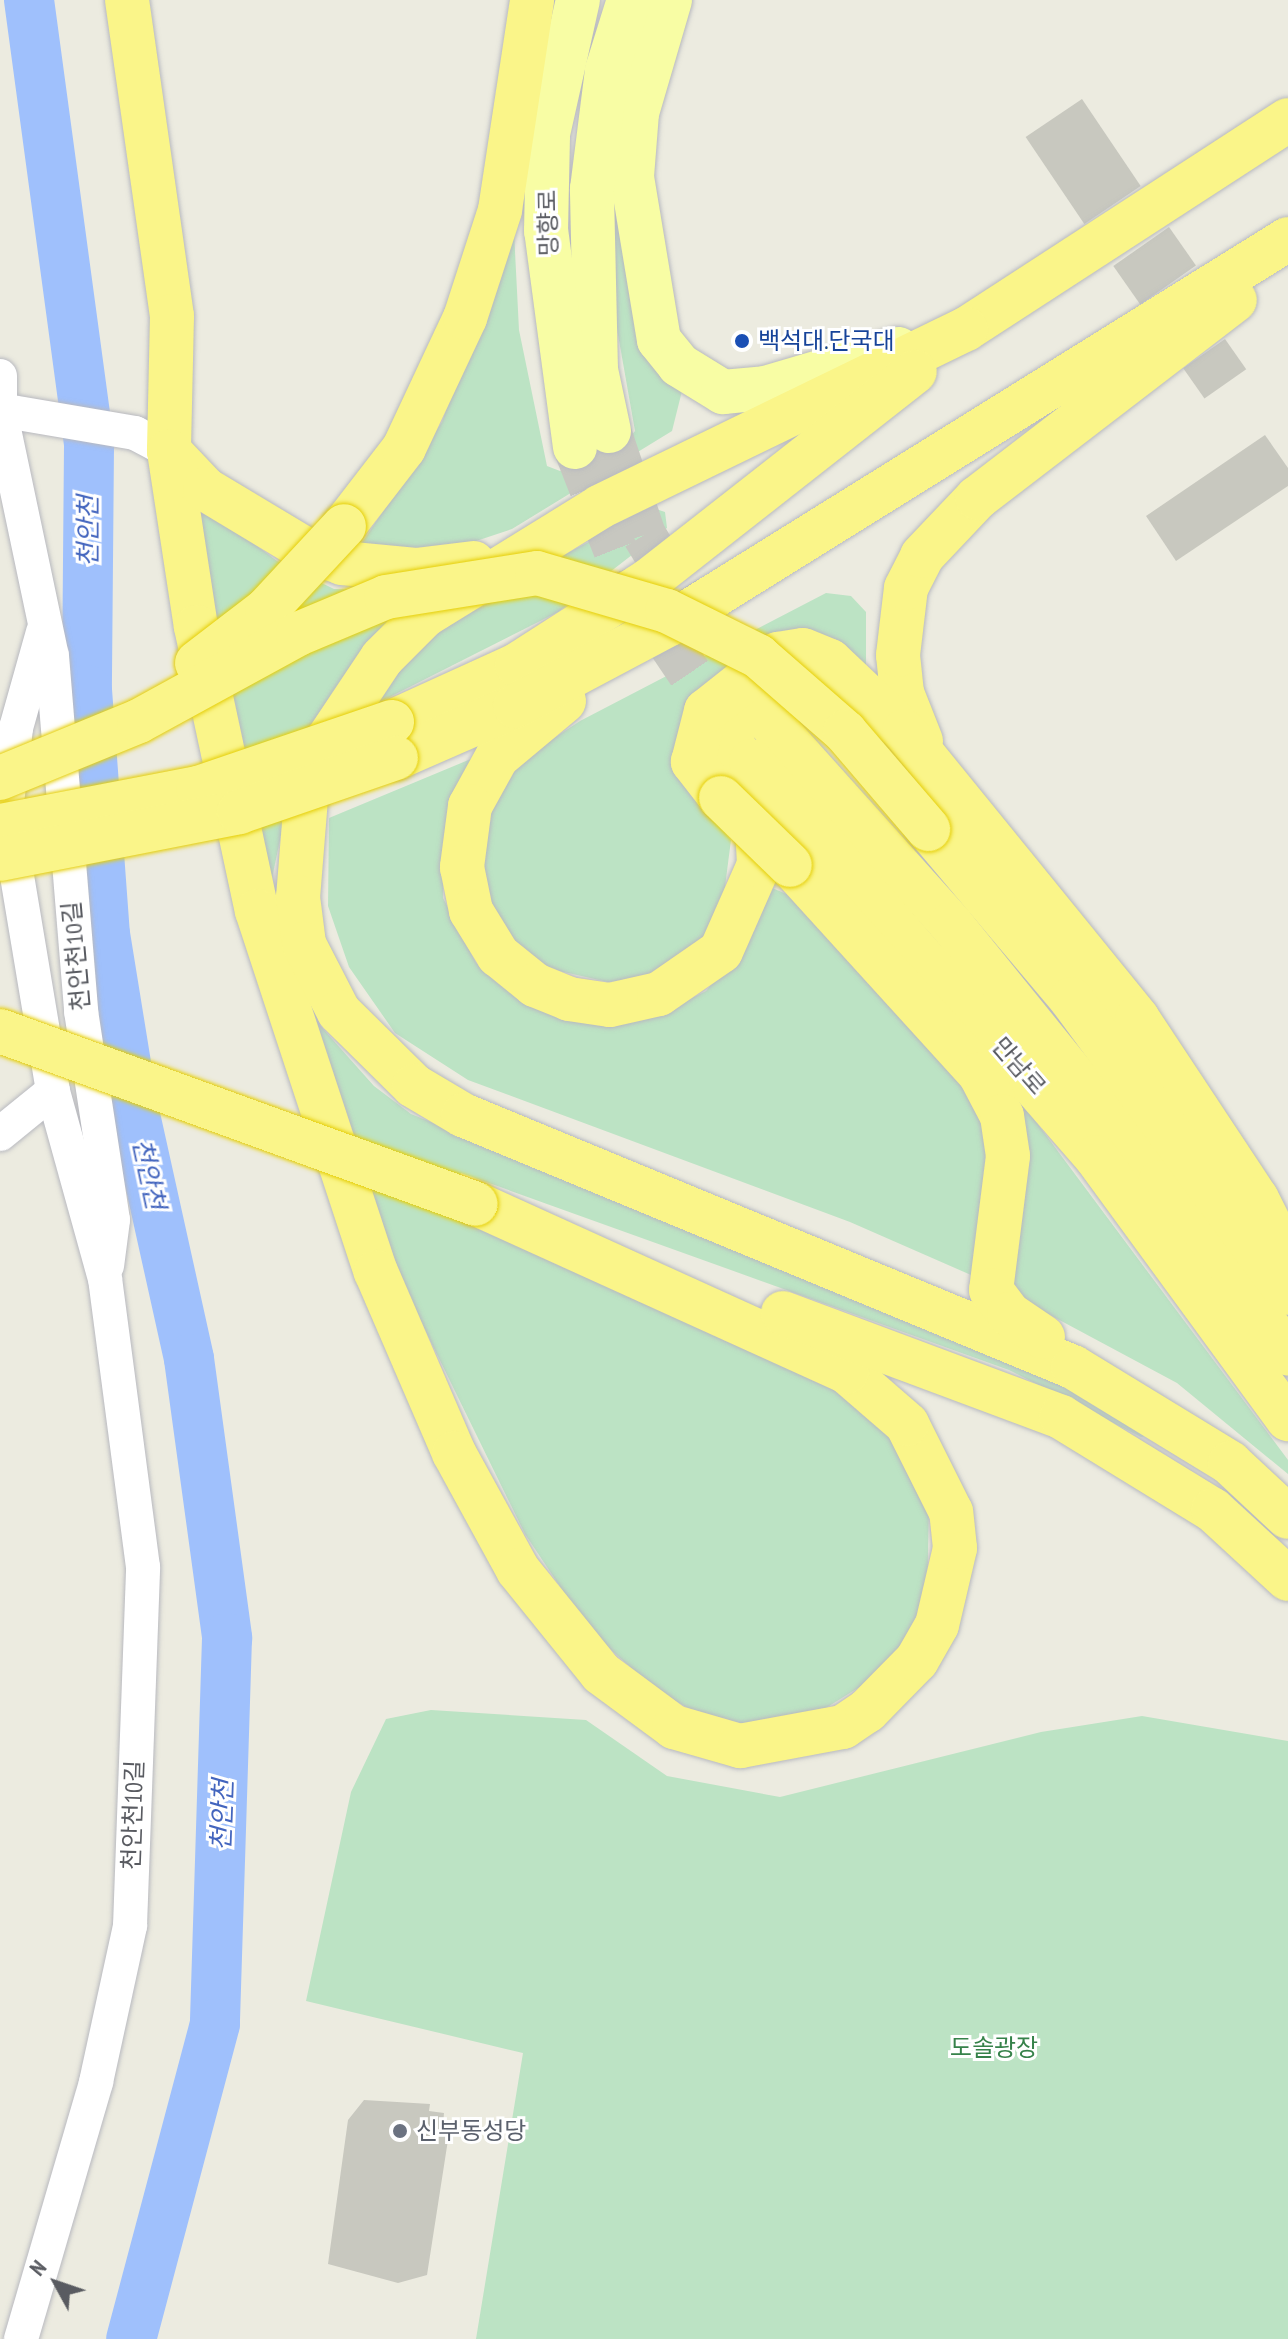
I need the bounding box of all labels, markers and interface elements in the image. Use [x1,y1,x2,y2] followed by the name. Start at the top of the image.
[533,190,563,256] street label: 망향로
[758,327,895,355] place label: 백석대.단국대
[733,332,751,350] marker: 백석대.단국대
[72,495,104,567] water label: 천안천
[57,900,95,1012] street label: 천안천10길
[986,1032,1052,1100] street label: 만남로
[126,1136,172,1212] water label: 천안천
[117,1760,149,1870] street label: 천안천10길
[205,1779,239,1851] water label: 천안천
[950,2034,1038,2062] park label: 도솔광장
[416,2117,526,2145] place label: 신부동성당
[391,2122,409,2140] marker: 신부동성당
[16,2243,96,2323] north arrow
[23,2254,52,2281] text: N

